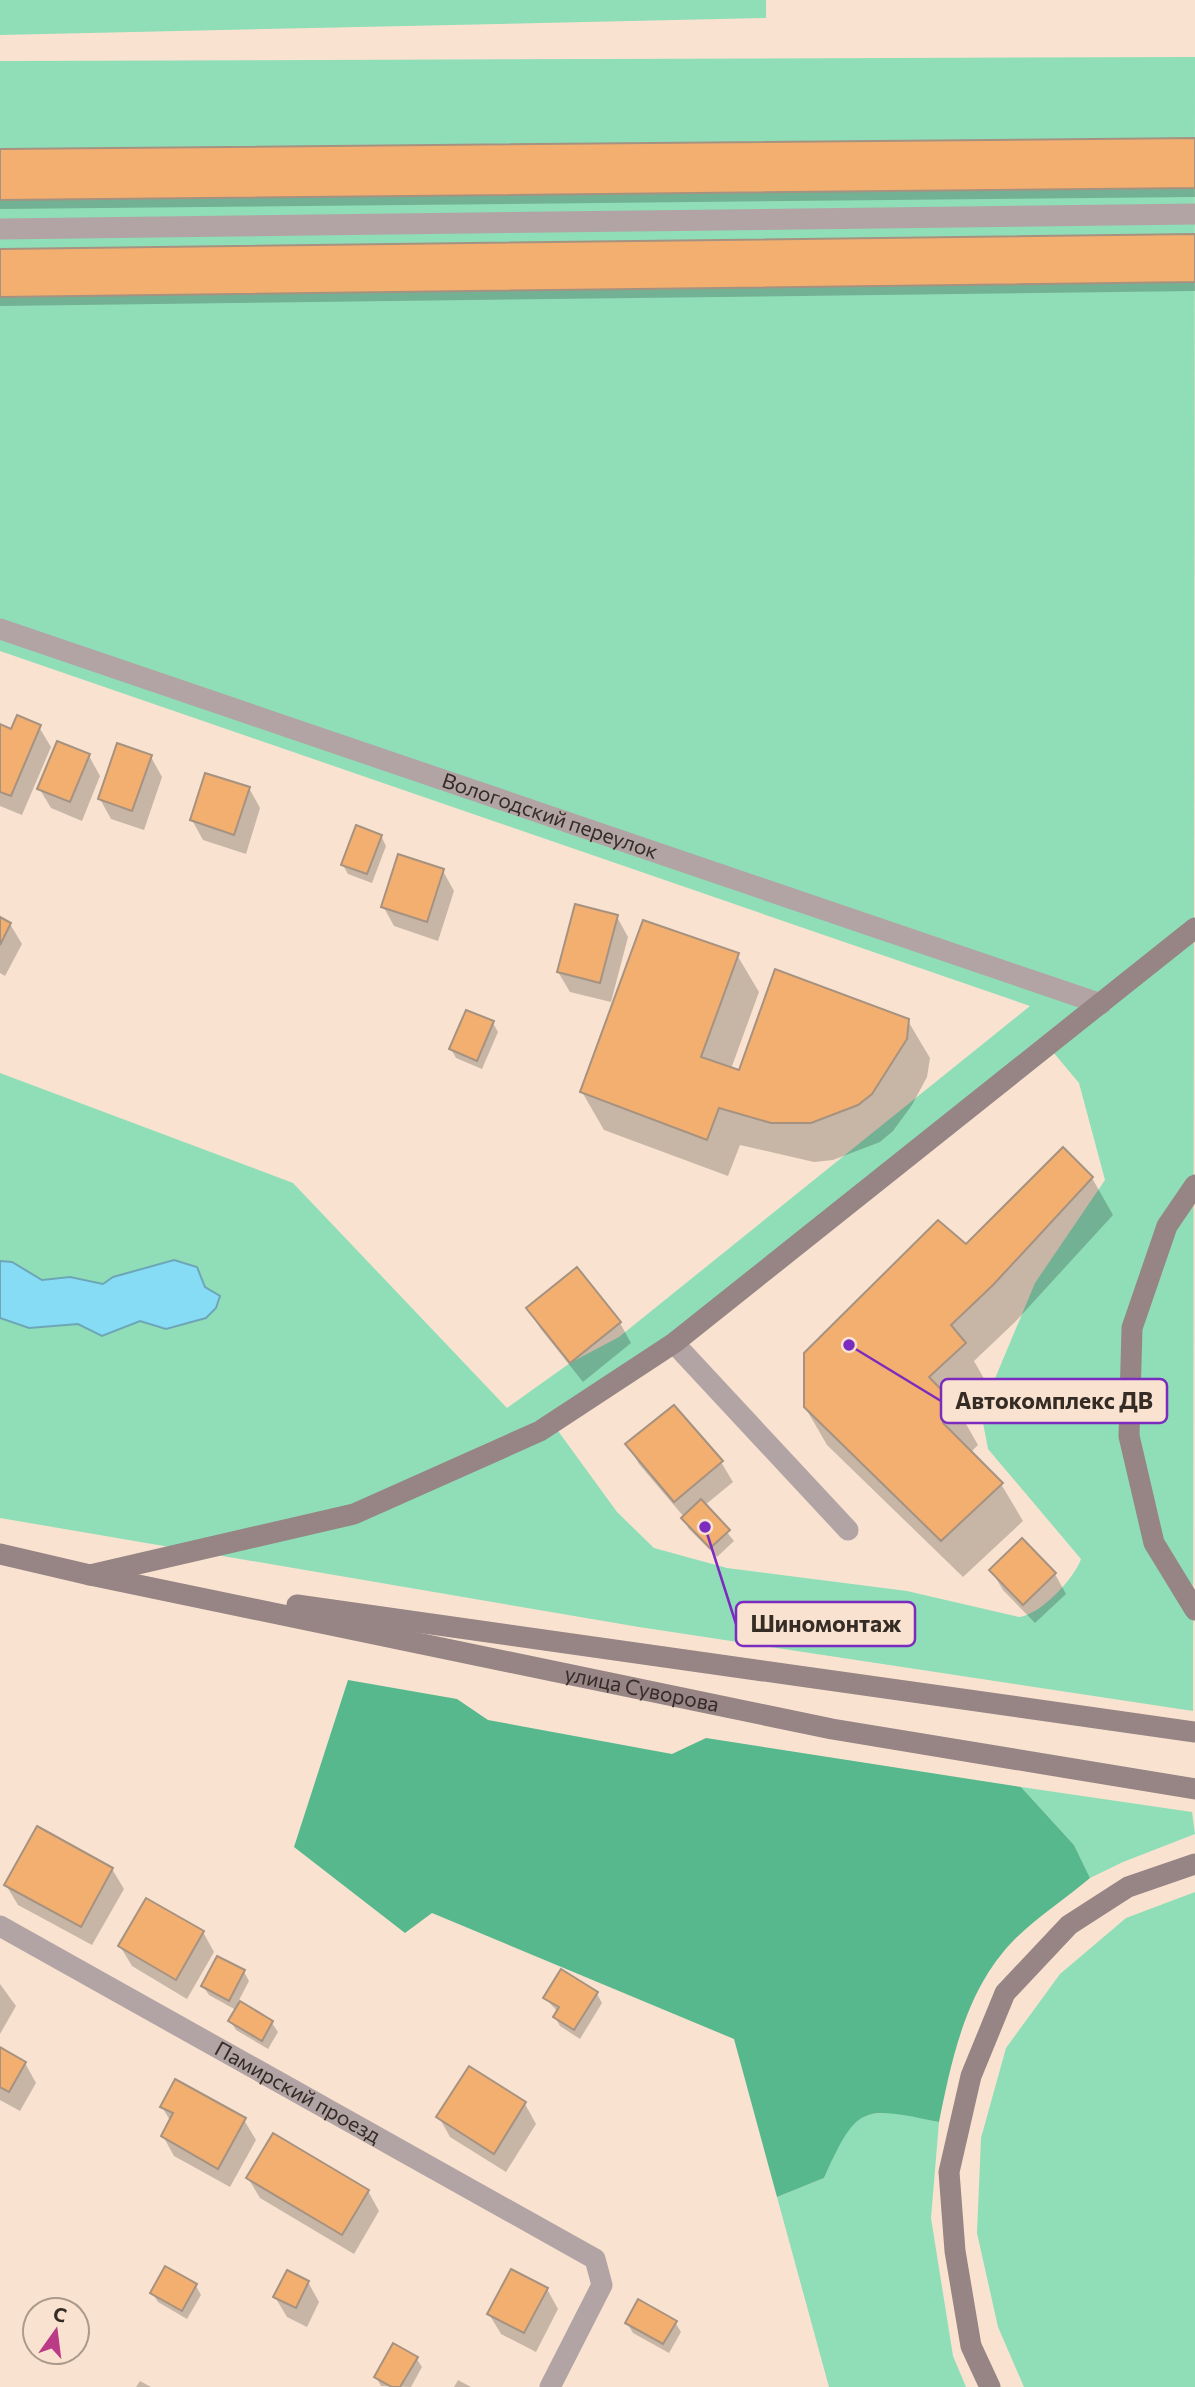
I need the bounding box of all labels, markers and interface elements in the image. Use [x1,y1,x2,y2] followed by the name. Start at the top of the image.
[439,767,662,863] street label: Вологодский переулок
[941,1379,1167,1423] callout: Автокомплекс ДВ
[955,1386,1153,1414] text: Автокомплекс ДВ
[736,1602,915,1646] callout: Шиномонтаж
[750,1609,902,1637] text: Шиномонтаж
[563,1660,721,1716] street label: улица Суворова
[211,2035,386,2148] street label: Памирский проезд
[21,2296,91,2366] north arrow
[51,2301,69,2327] text: С

